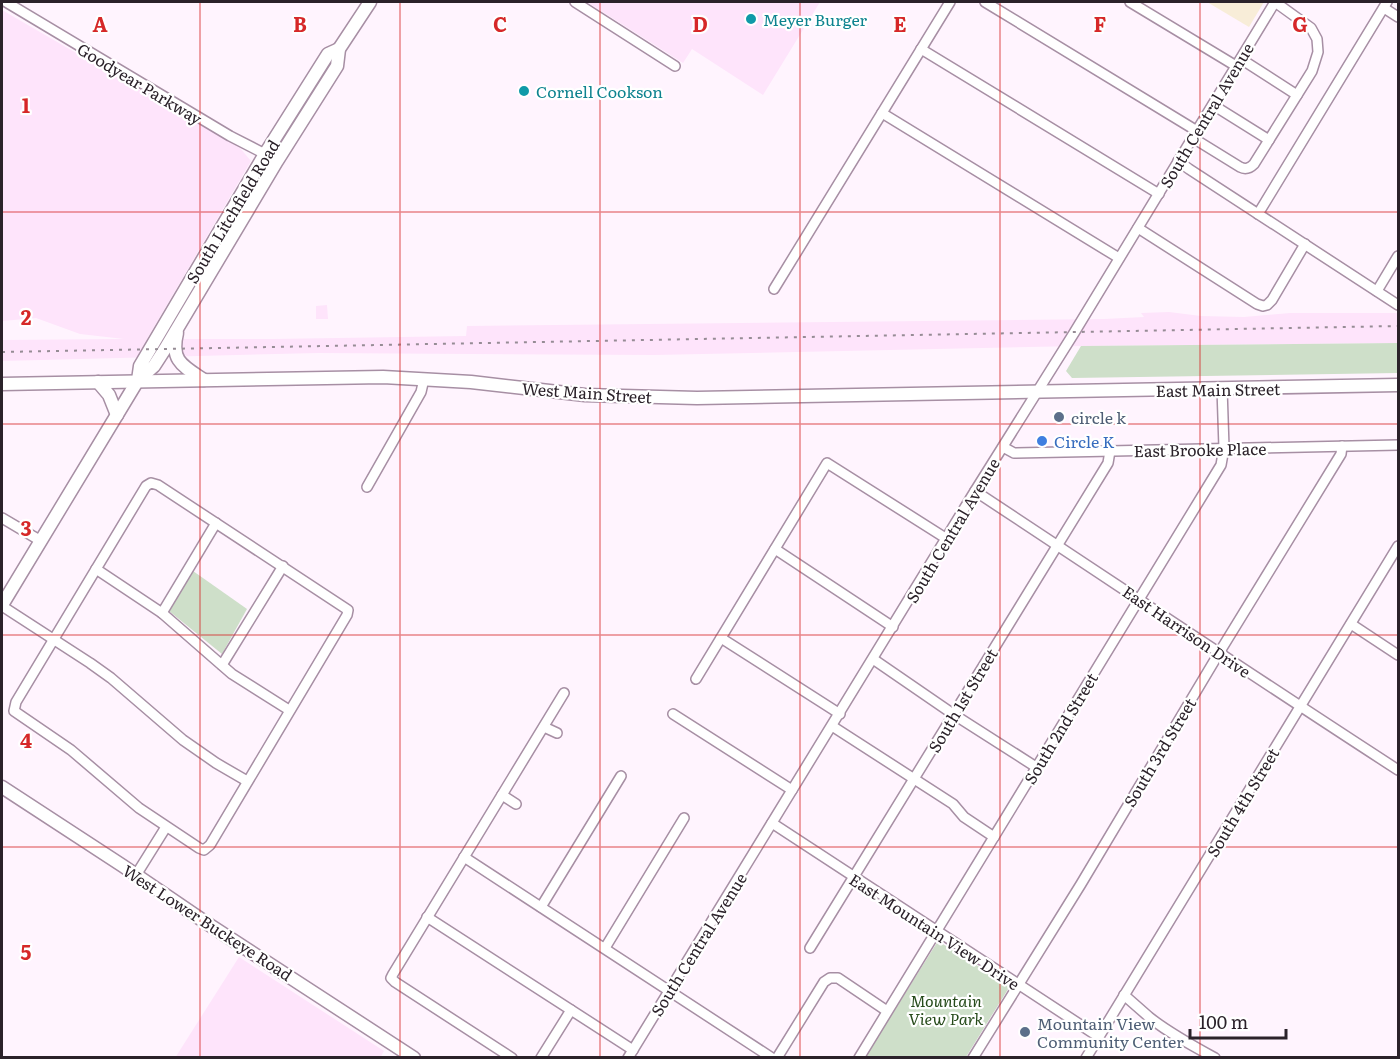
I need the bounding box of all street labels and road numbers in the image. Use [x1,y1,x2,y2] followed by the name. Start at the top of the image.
[73,36,208,130] street label: Goodyear Parkway
[1153,38,1259,192] street label: South Central Avenue
[179,134,285,287] street label: South Litchfield Road
[521,375,653,409] street label: West Main Street
[1155,376,1281,402] street label: East Main Street
[1133,436,1267,462] street label: East Brooke Place
[899,453,1005,607] street label: South Central Avenue
[1118,579,1256,683] street label: East Harrison Drive
[921,643,1003,757] street label: South 1st Street
[1017,667,1103,788] street label: South 2nd Street
[1117,692,1201,811] street label: South 3rd Street
[1200,742,1284,861] street label: South 4th Street
[118,858,298,986] street label: West Lower Buckeye Road
[845,867,1025,995] street label: East Mountain View Drive
[644,868,752,1020] street label: South Central Avenue

